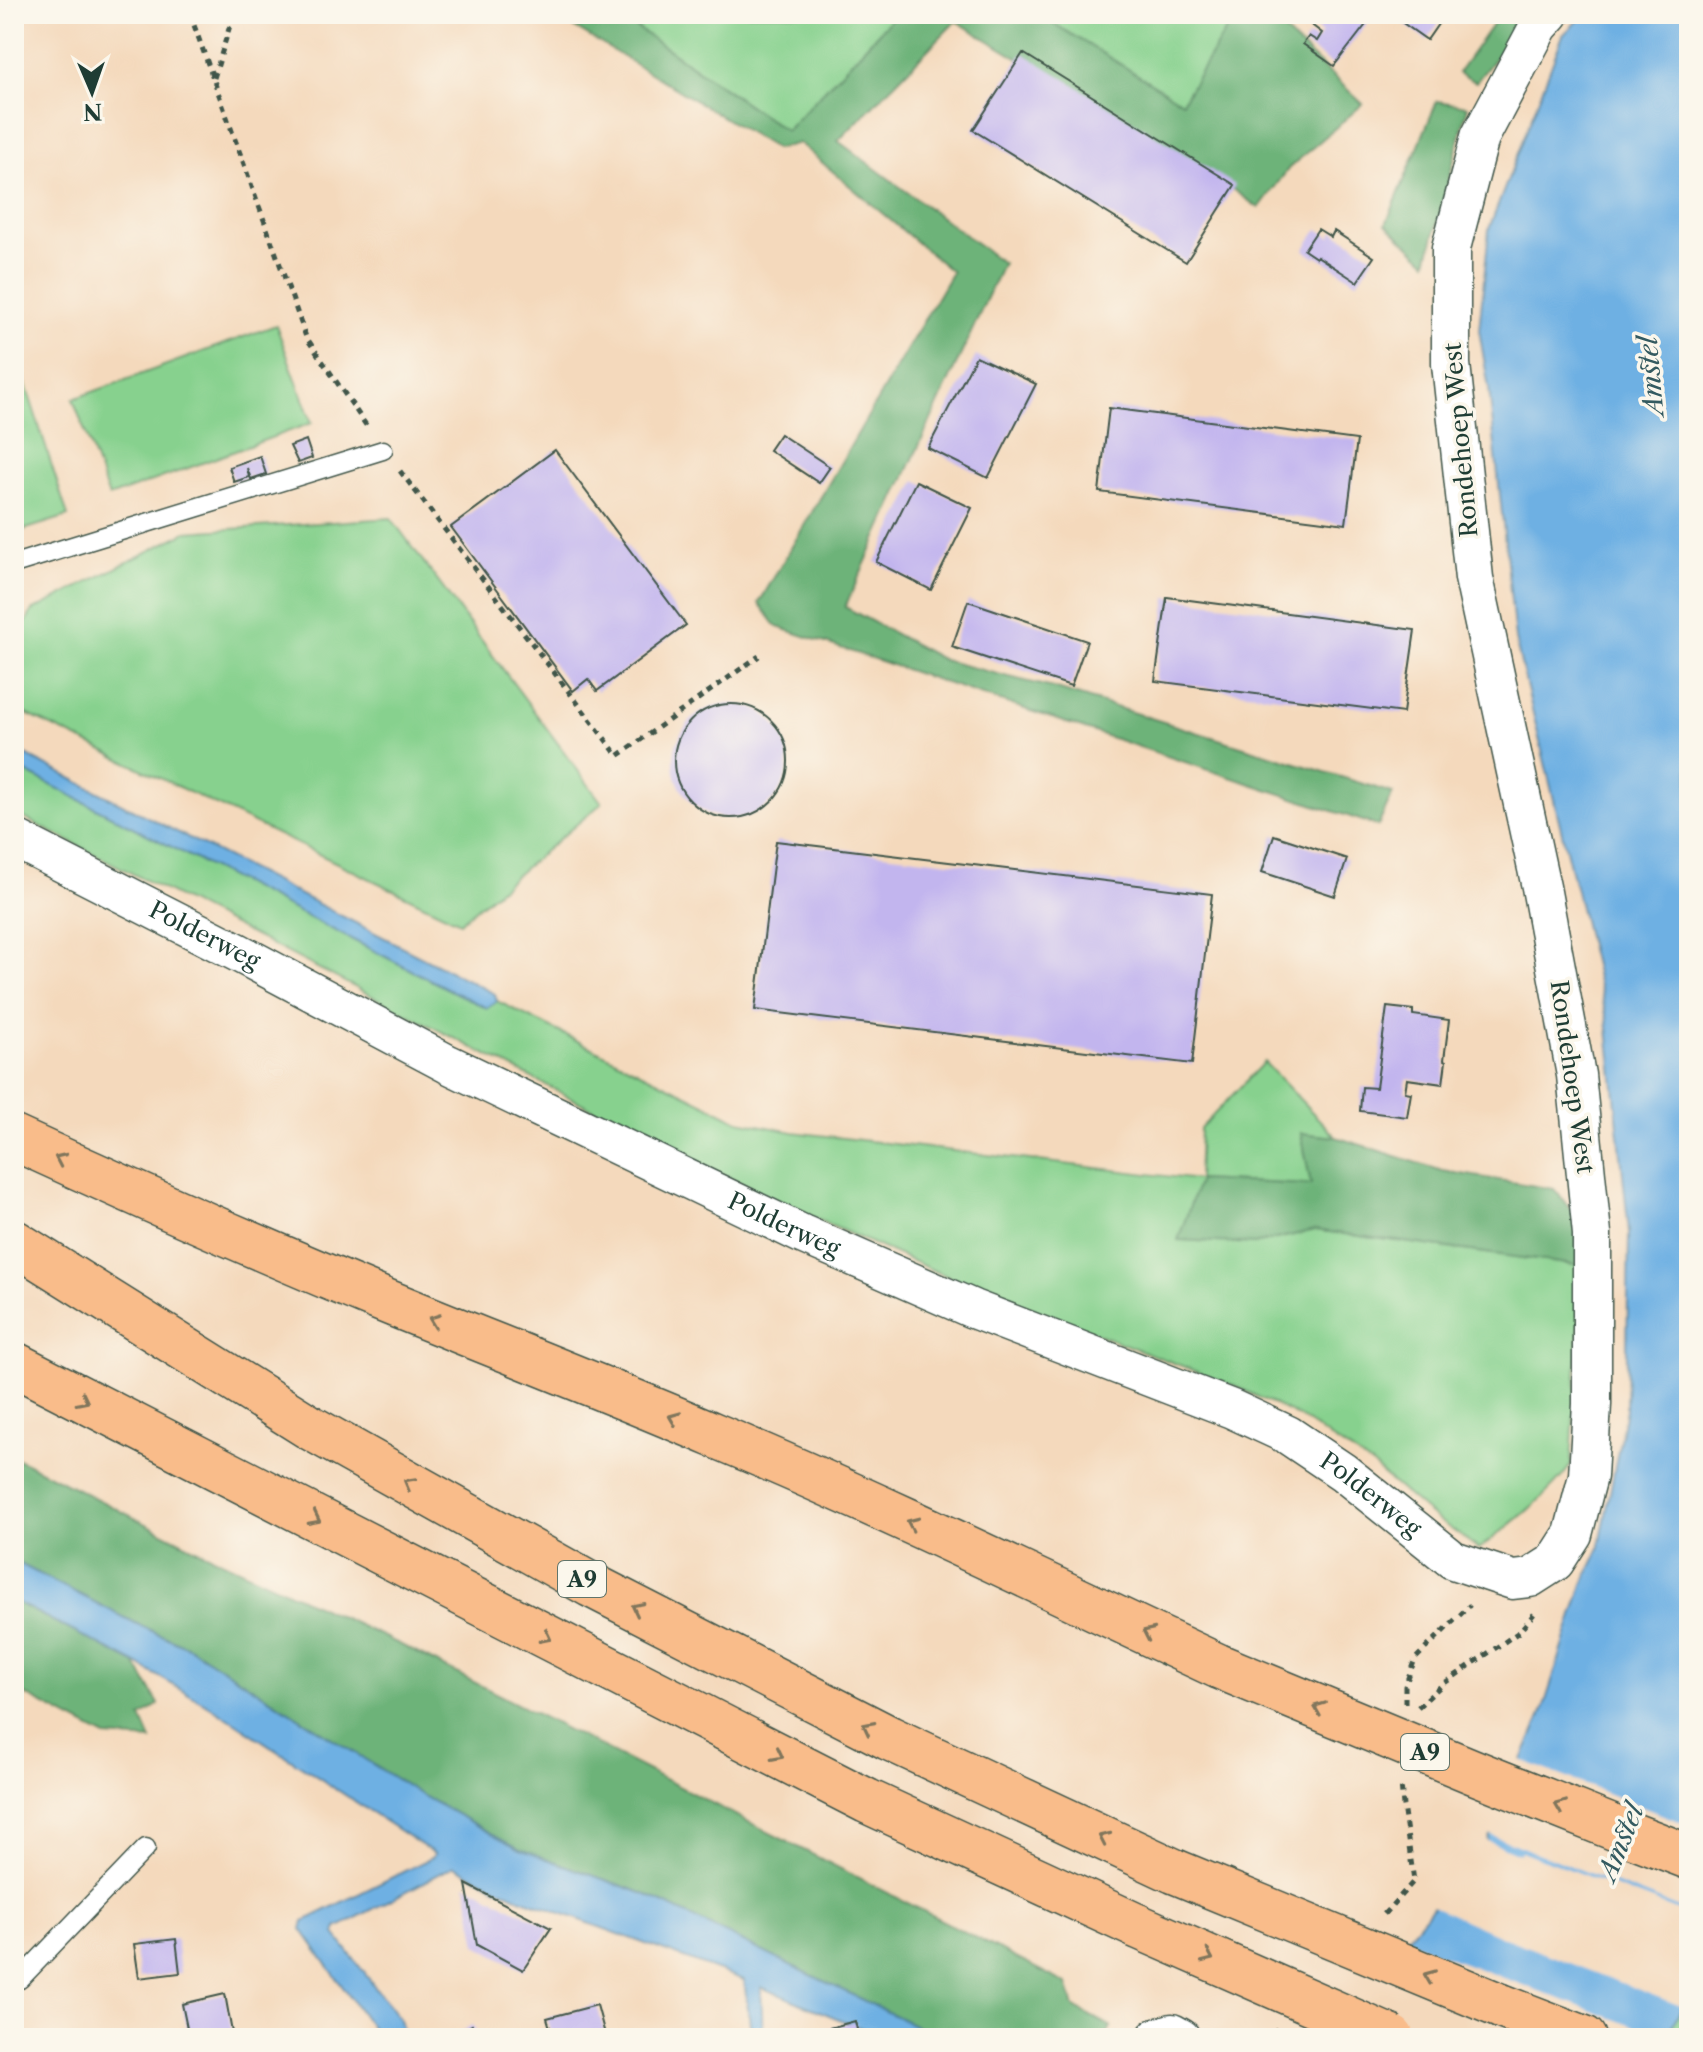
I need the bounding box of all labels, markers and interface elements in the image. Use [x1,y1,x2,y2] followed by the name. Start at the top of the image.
[52,52,132,132] north arrow
[83,98,103,125] text: N
[1631,332,1671,421] water label: Amstel
[1438,341,1483,538] street label: Rondehoep West
[144,895,265,976] street label: Polderweg
[1545,978,1601,1176] street label: Rondehoep West
[54,1153,69,1169] one-way arrow
[723,1186,845,1263] street label: Polderweg
[428,1313,442,1330] one-way arrow
[75,1390,90,1406] one-way arrow
[668,1412,682,1428] one-way arrow
[1315,1446,1428,1543] street label: Polderweg
[403,1477,418,1493] one-way arrow
[306,1509,321,1524] one-way arrow
[906,1517,920,1533] one-way arrow
[558,1561,606,1597] road number: A9
[631,1603,646,1618] one-way arrow
[538,1627,553,1643] one-way arrow
[1142,1627,1156,1643] one-way arrow
[1313,1701,1327,1717] one-way arrow
[862,1722,877,1737] one-way arrow
[1401,1734,1449,1770] road number: A9
[769,1746,784,1761] one-way arrow
[1590,1796,1652,1889] water label: Amstel
[1554,1799,1568,1816] one-way arrow
[1097,1832,1112,1848] one-way arrow
[1200,1948,1214,1964] one-way arrow
[1423,1969,1437,1986] one-way arrow

